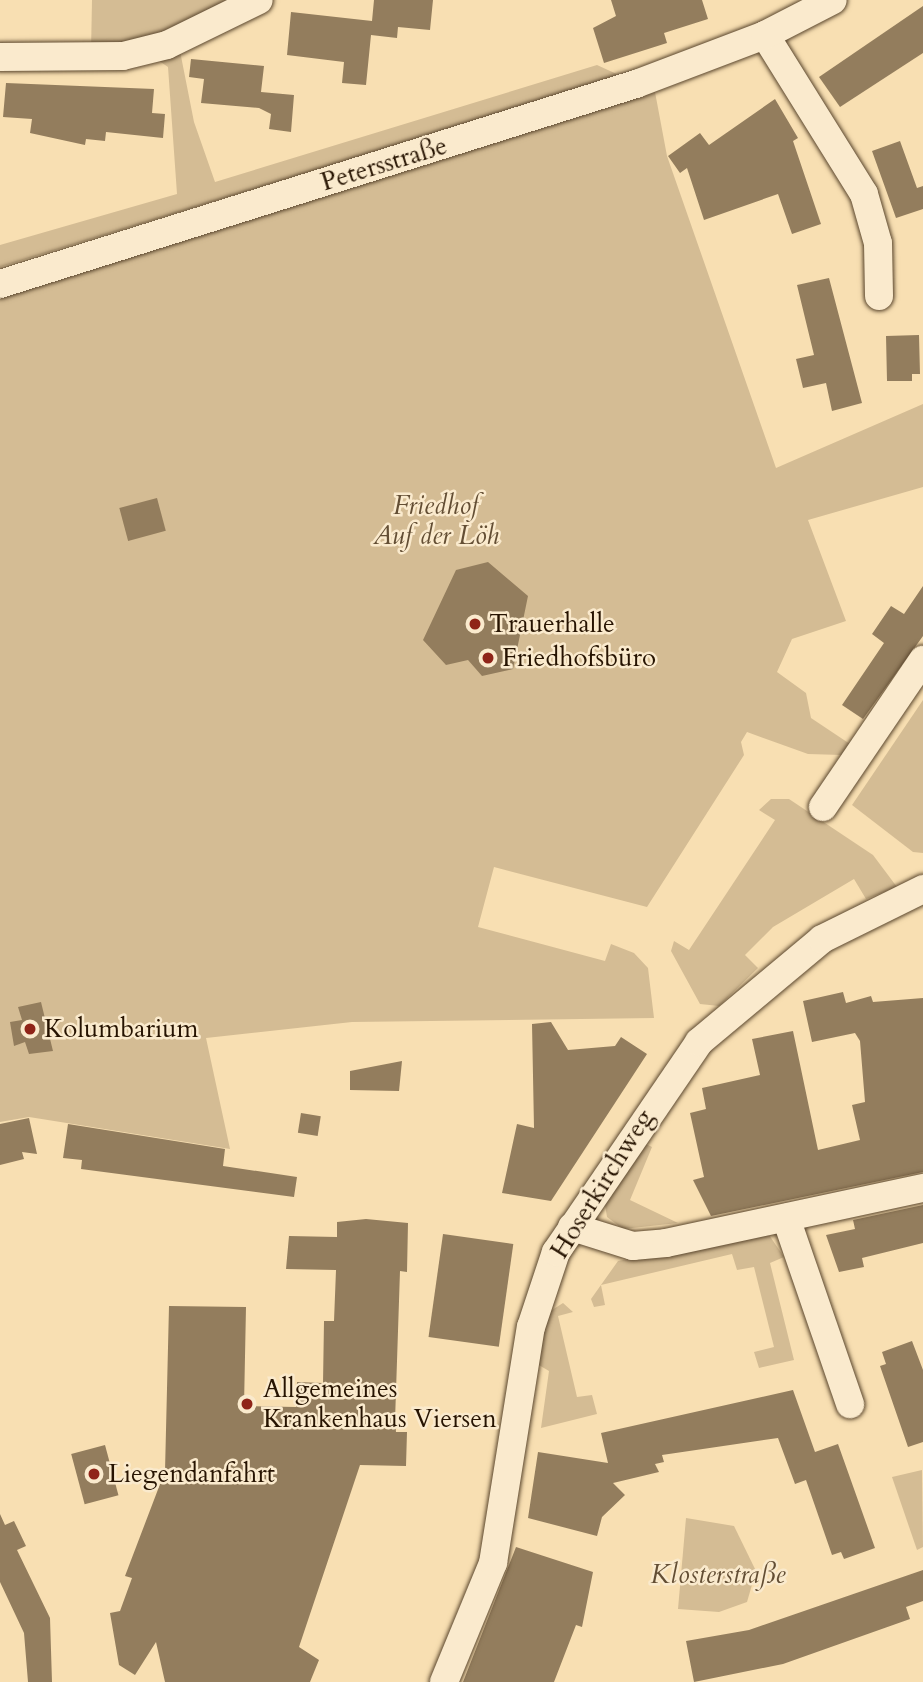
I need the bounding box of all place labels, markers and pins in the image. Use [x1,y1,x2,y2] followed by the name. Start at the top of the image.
[489,608,615,640] place label: Trauerhalle
[467,616,483,632] marker: Trauerhalle
[502,642,656,674] place label: Friedhofsbüro
[480,650,496,666] marker: Friedhofsbüro
[44,1013,199,1045] place label: Kolumbarium
[22,1021,38,1037] marker: Kolumbarium
[263,1373,497,1434] place label: Allgemeines Krankenhaus Viersen
[237,1394,257,1414] marker: Allgemeines Krankenhaus Viersen
[108,1458,275,1490] place label: Liegendanfahrt
[86,1466,102,1482] marker: Liegendanfahrt

